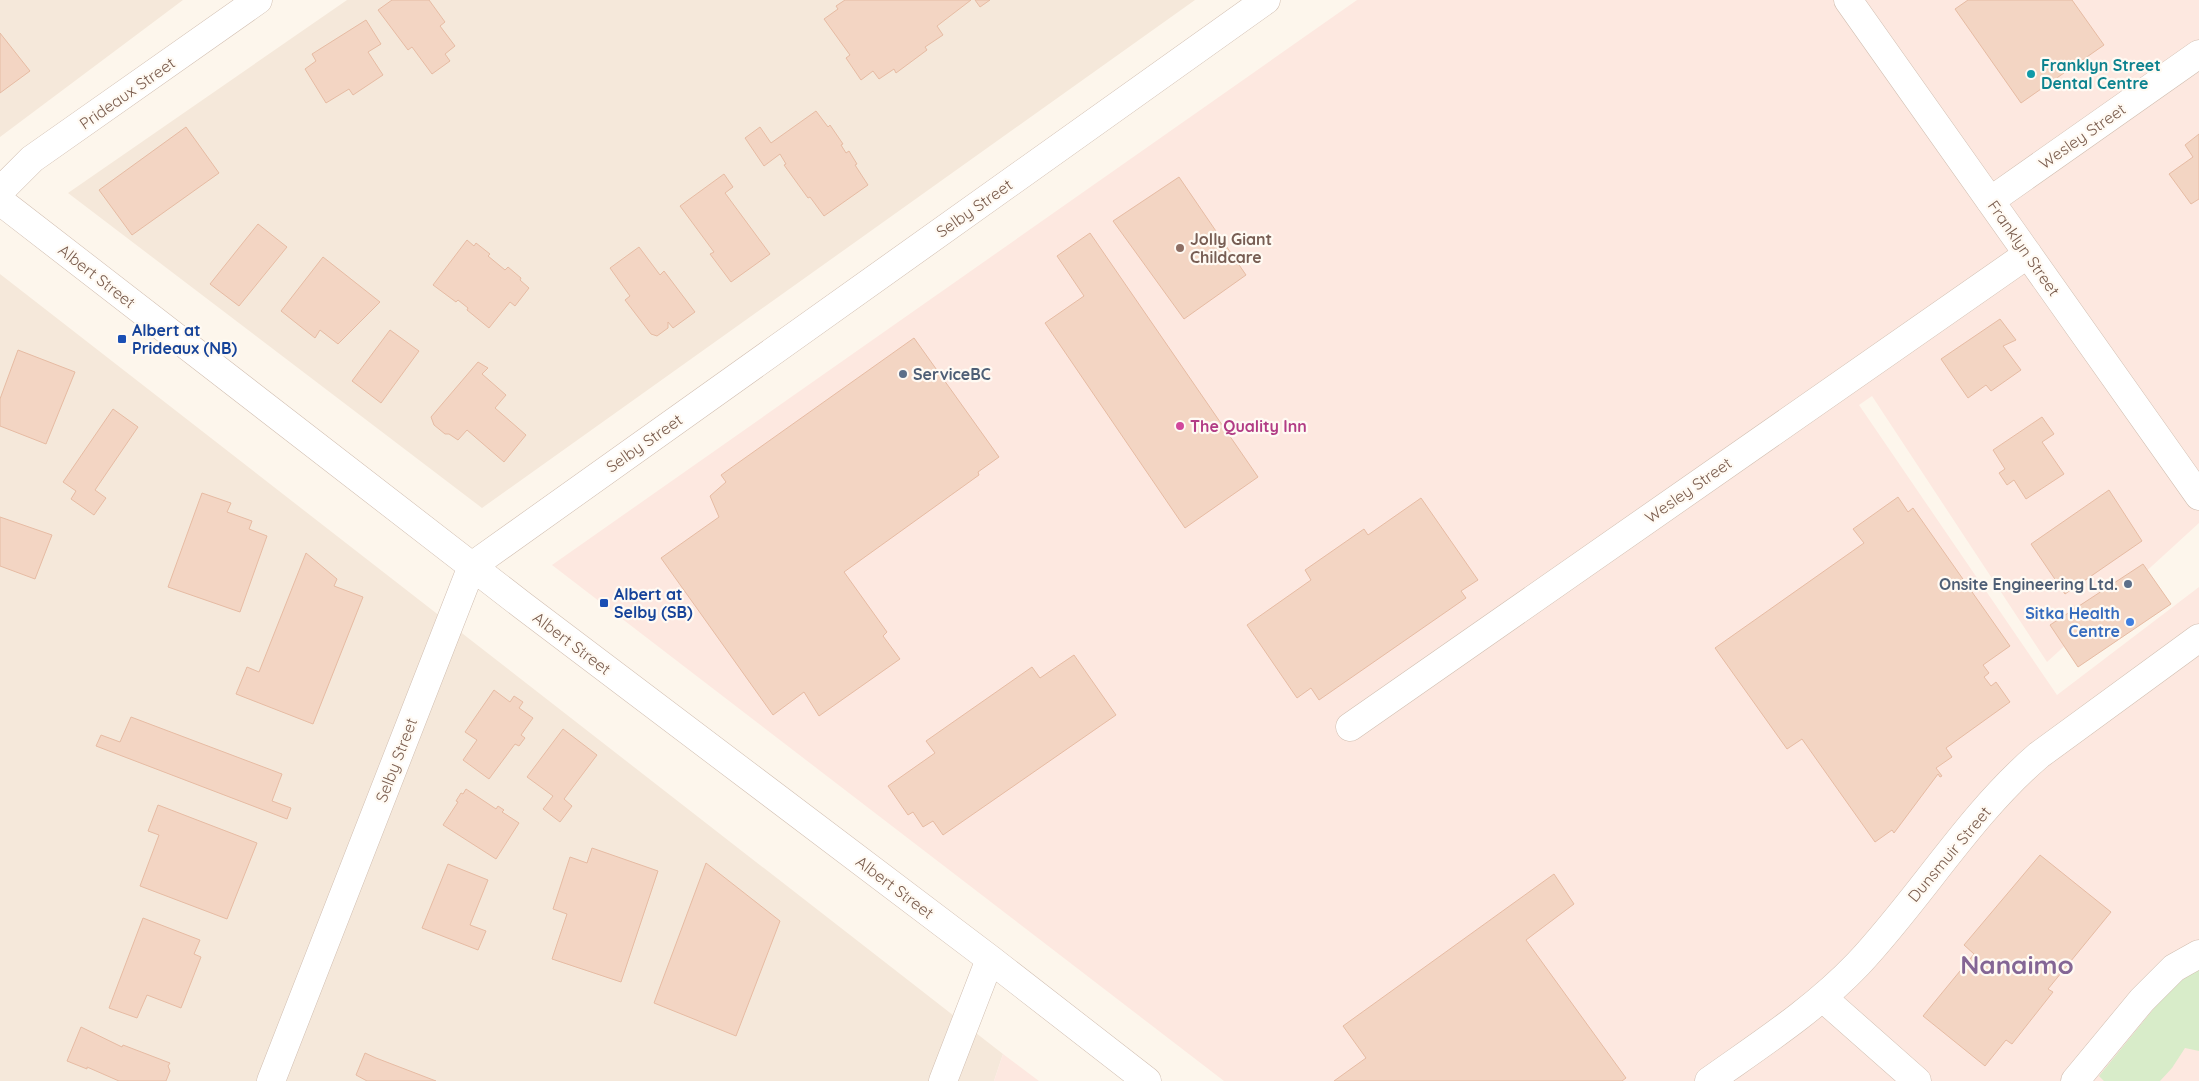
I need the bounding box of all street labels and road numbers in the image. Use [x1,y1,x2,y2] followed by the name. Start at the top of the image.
[75,53,179,133] street label: Prideaux Street
[2035,99,2129,173] street label: Wesley Street
[932,174,1016,242] street label: Selby Street
[1984,196,2064,300] street label: Franklyn Street
[54,240,140,312] street label: Albert Street
[602,409,686,477] street label: Selby Street
[1641,453,1735,527] street label: Wesley Street
[529,607,615,679] street label: Albert Street
[371,715,421,805] street label: Selby Street
[1903,802,1995,906] street label: Dunsmuir Street
[852,851,938,923] street label: Albert Street

